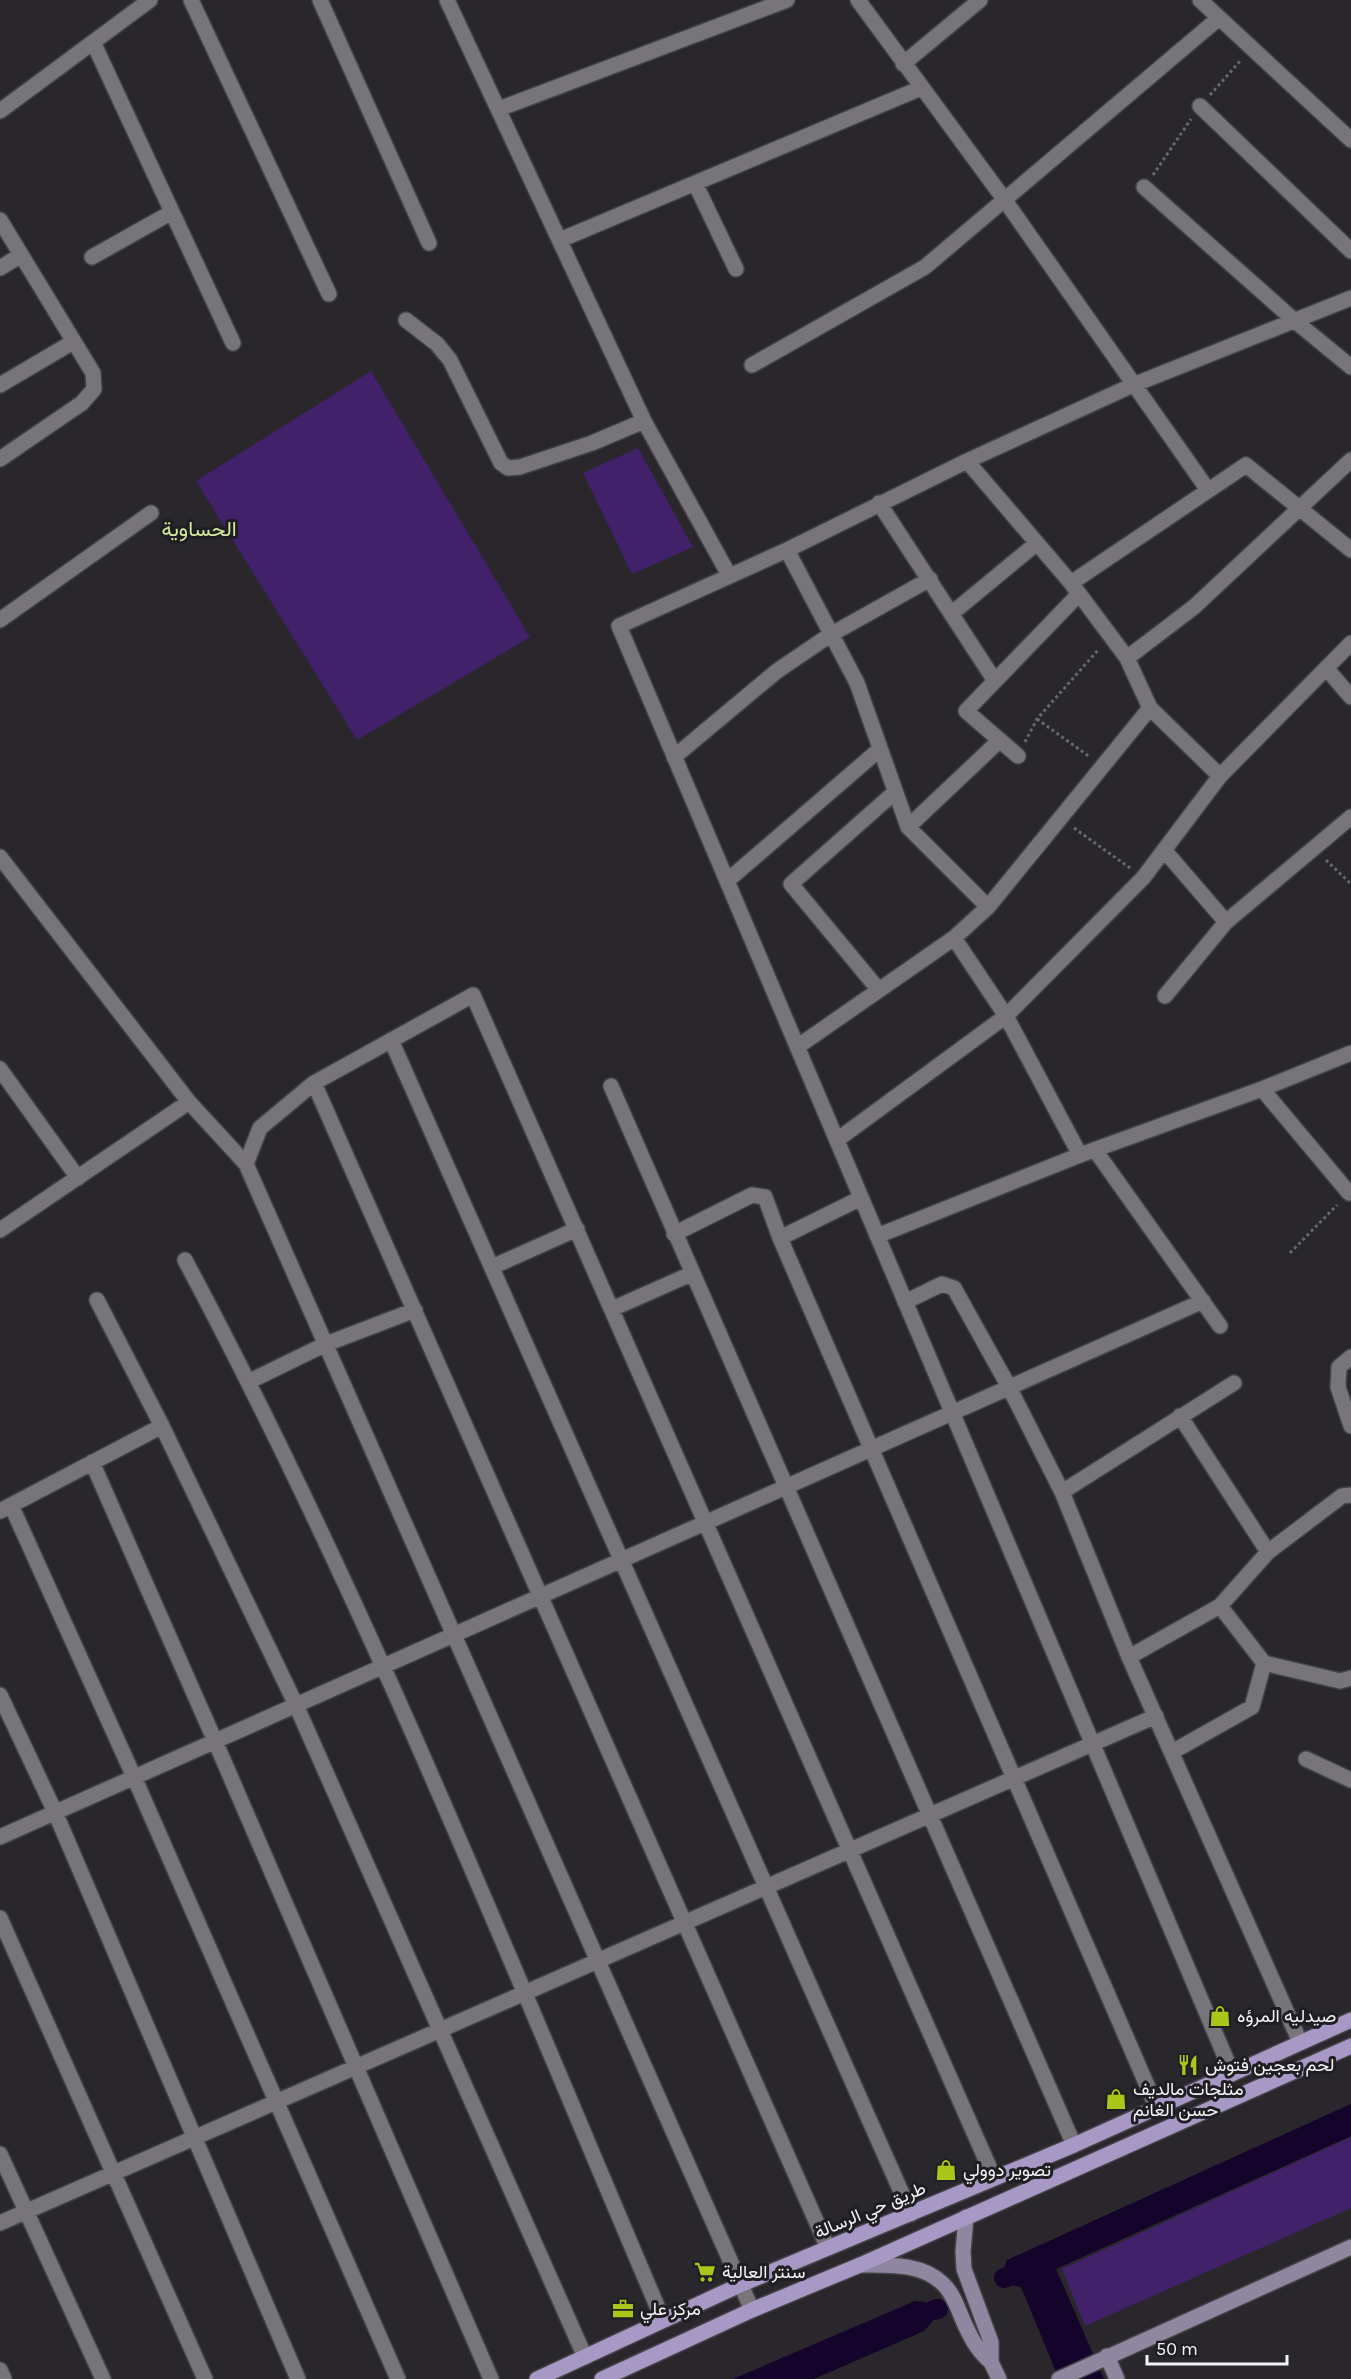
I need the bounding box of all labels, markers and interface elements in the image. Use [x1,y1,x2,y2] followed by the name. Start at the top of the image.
[161,517,237,542] district label: الحساوية
[1208,2004,1232,2028] shop icon: صيدليه المرؤه
[1237,2005,1336,2027] place label: صيدليه المرؤه
[1176,2053,1200,2077] restaurant icon: لحم بعجين فتوش
[1205,2054,1334,2077] place label: لحم بعجين فتوش
[1133,2078,1244,2122] place label: مثلجات مالديف حسن الغانم
[1104,2087,1128,2111] shop icon: مثلجات مالديف حسن الغانم
[934,2158,958,2182] shop icon: تصوير دوولي
[963,2159,1051,2185] place label: تصوير دوولي
[811,2177,931,2247] street label: طريق حي الرسالة
[693,2260,717,2284] supermarket icon: سنتر العالية
[722,2261,805,2283] place label: سنتر العالية
[611,2297,635,2321] office icon: مركز علي
[640,2298,701,2324] place label: مركز علي
[1147,2328,1286,2366] scale bar
[1156,2338,1198,2360] text: 50 m

